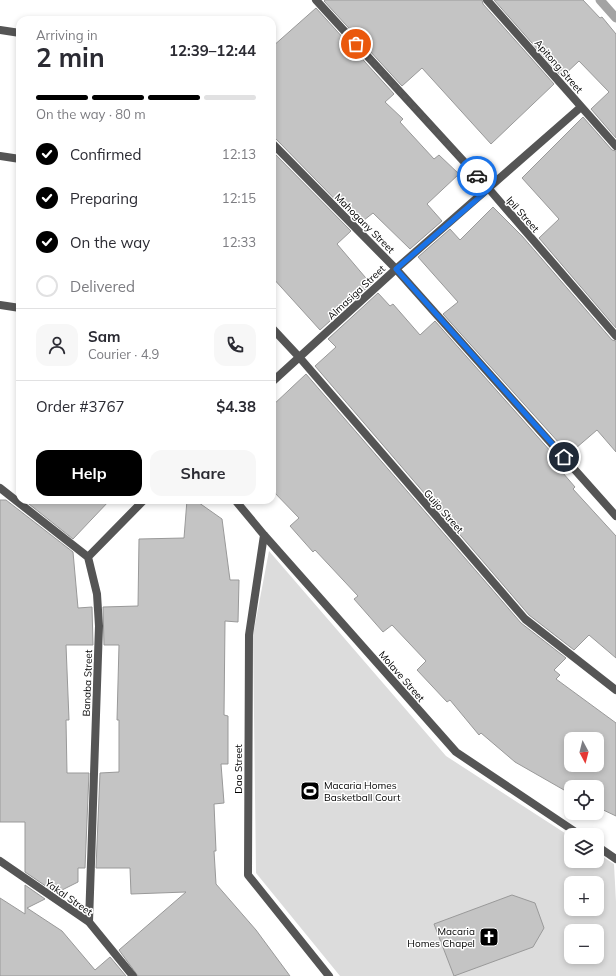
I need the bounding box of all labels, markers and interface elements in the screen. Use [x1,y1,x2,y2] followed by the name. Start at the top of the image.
[36,27,98,43] text: Arriving in
[339,27,373,61] pin
[345,33,367,55] icon: bag
[532,37,586,96] street label: Apitong Street
[36,41,105,74] text: 2 min
[169,41,256,60] text: 12:39–12:44
[36,106,146,122] text: On the way · 80 m
[36,143,58,165] icon: check
[70,145,141,164] text: Confirmed
[222,146,256,162] text: 12:13
[457,156,497,196] courier
[466,165,488,187] icon: car
[36,187,58,209] icon: check
[70,189,138,208] text: Preparing
[222,190,256,206] text: 12:15
[332,191,398,256] street label: Mahogany Street
[503,194,542,235] street label: Ipil Street
[36,231,58,253] icon: check
[70,233,150,252] text: On the way
[222,234,256,250] text: 12:33
[325,262,388,322] street label: Almasiga Street
[70,277,135,296] text: Delivered
[36,324,78,366] button: person
[214,324,256,366] button: phone
[88,327,120,346] text: Sam
[88,346,159,362] text: Courier · 4.9
[36,397,124,416] text: Order #3767
[216,397,256,416] text: $4.38
[547,440,581,474] pin
[553,446,575,468] icon: home
[36,450,142,496] button: Help
[150,450,256,496] button: Share
[421,487,467,536] street label: Guijo Street
[376,648,428,705] street label: Molave Street
[80,649,95,717] street label: Banaba Street
[564,732,604,772] north arrow
[564,732,604,964] map controls
[232,744,245,794] street label: Dao Street
[324,779,401,804] place label: Macaria Homes Basketball Court
[299,780,321,802] sports icon: Macaria Homes Basketball Court
[564,780,604,820] button: locate
[564,828,604,868] button: layers
[42,876,95,919] street label: Yakal Street
[564,876,604,916] button: +
[564,924,604,964] button: −
[407,925,475,950] place label: Macaria Homes Chapel
[478,926,500,948] church icon: Macaria Homes Chapel

